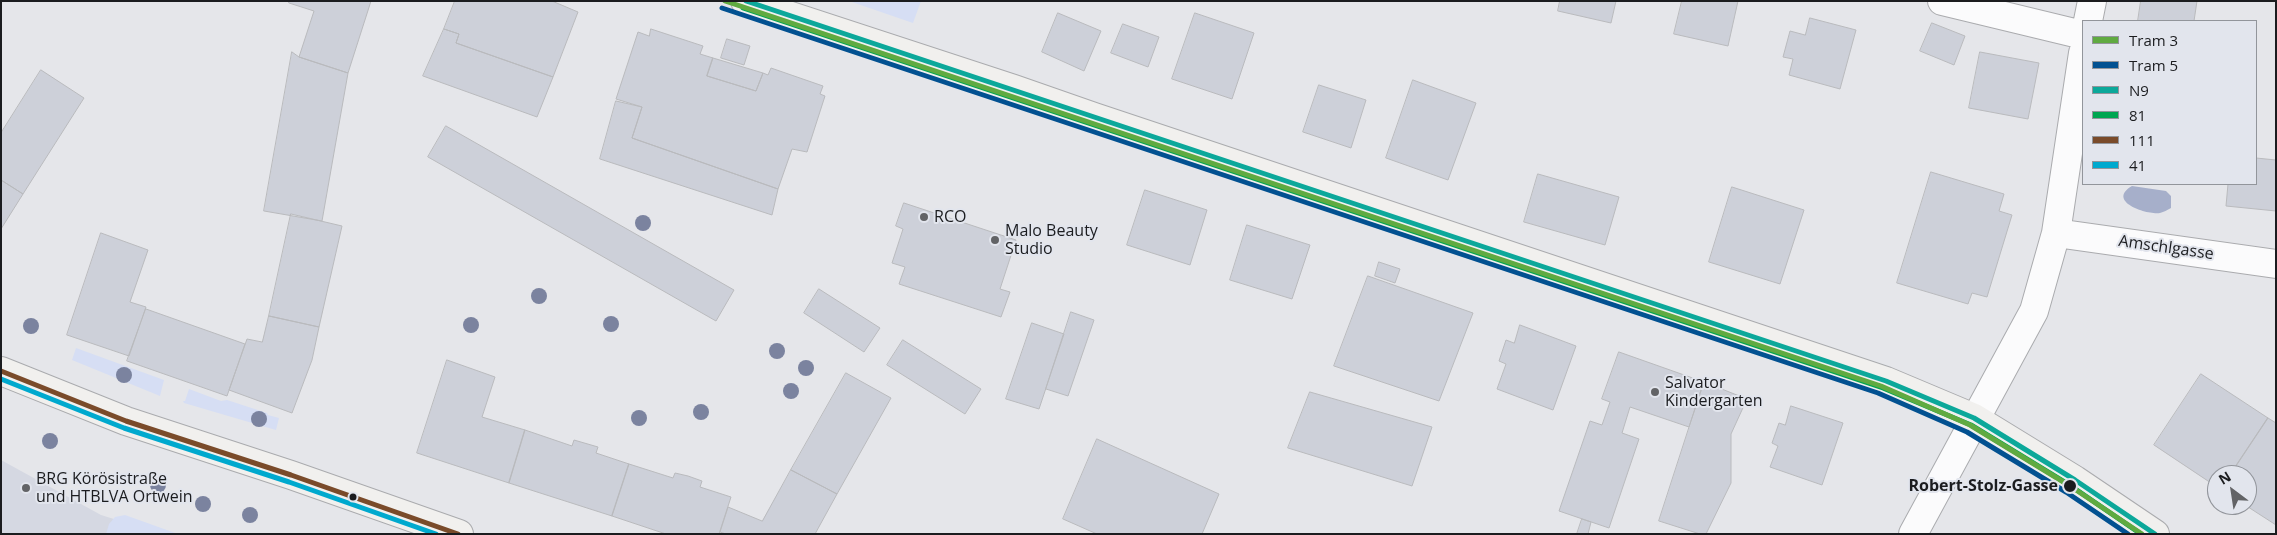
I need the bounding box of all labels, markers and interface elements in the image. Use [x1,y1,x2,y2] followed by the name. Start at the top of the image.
[2082,20,2257,185] legend
[2129,30,2178,50] text: Tram 3
[2129,55,2178,75] text: Tram 5
[2129,80,2149,100] text: N9
[2129,105,2146,125] text: 81
[2129,130,2155,150] text: 111
[2129,155,2146,175] text: 41
[934,207,966,227] place label: RCO
[918,211,930,223] marker: RCO
[1005,221,1098,259] place label: Malo Beauty Studio
[2117,232,2215,264] street label: Amschlgasse
[989,234,1001,246] marker: Malo Beauty Studio
[1665,373,1763,411] place label: Salvator Kindergarten
[1649,386,1661,398] marker: Salvator Kindergarten
[2207,465,2257,515] north arrow
[2215,466,2234,489] text: N
[36,469,193,507] place label: BRG Körösistraße und HTBLVA Ortwein
[1908,476,2058,496] place label: Robert-Stolz-Gasse
[2062,478,2078,494] marker: Robert-Stolz-Gasse
[20,482,32,494] marker: BRG Körösistraße und HTBLVA Ortwein
[348,492,358,502] unlabelled marker

